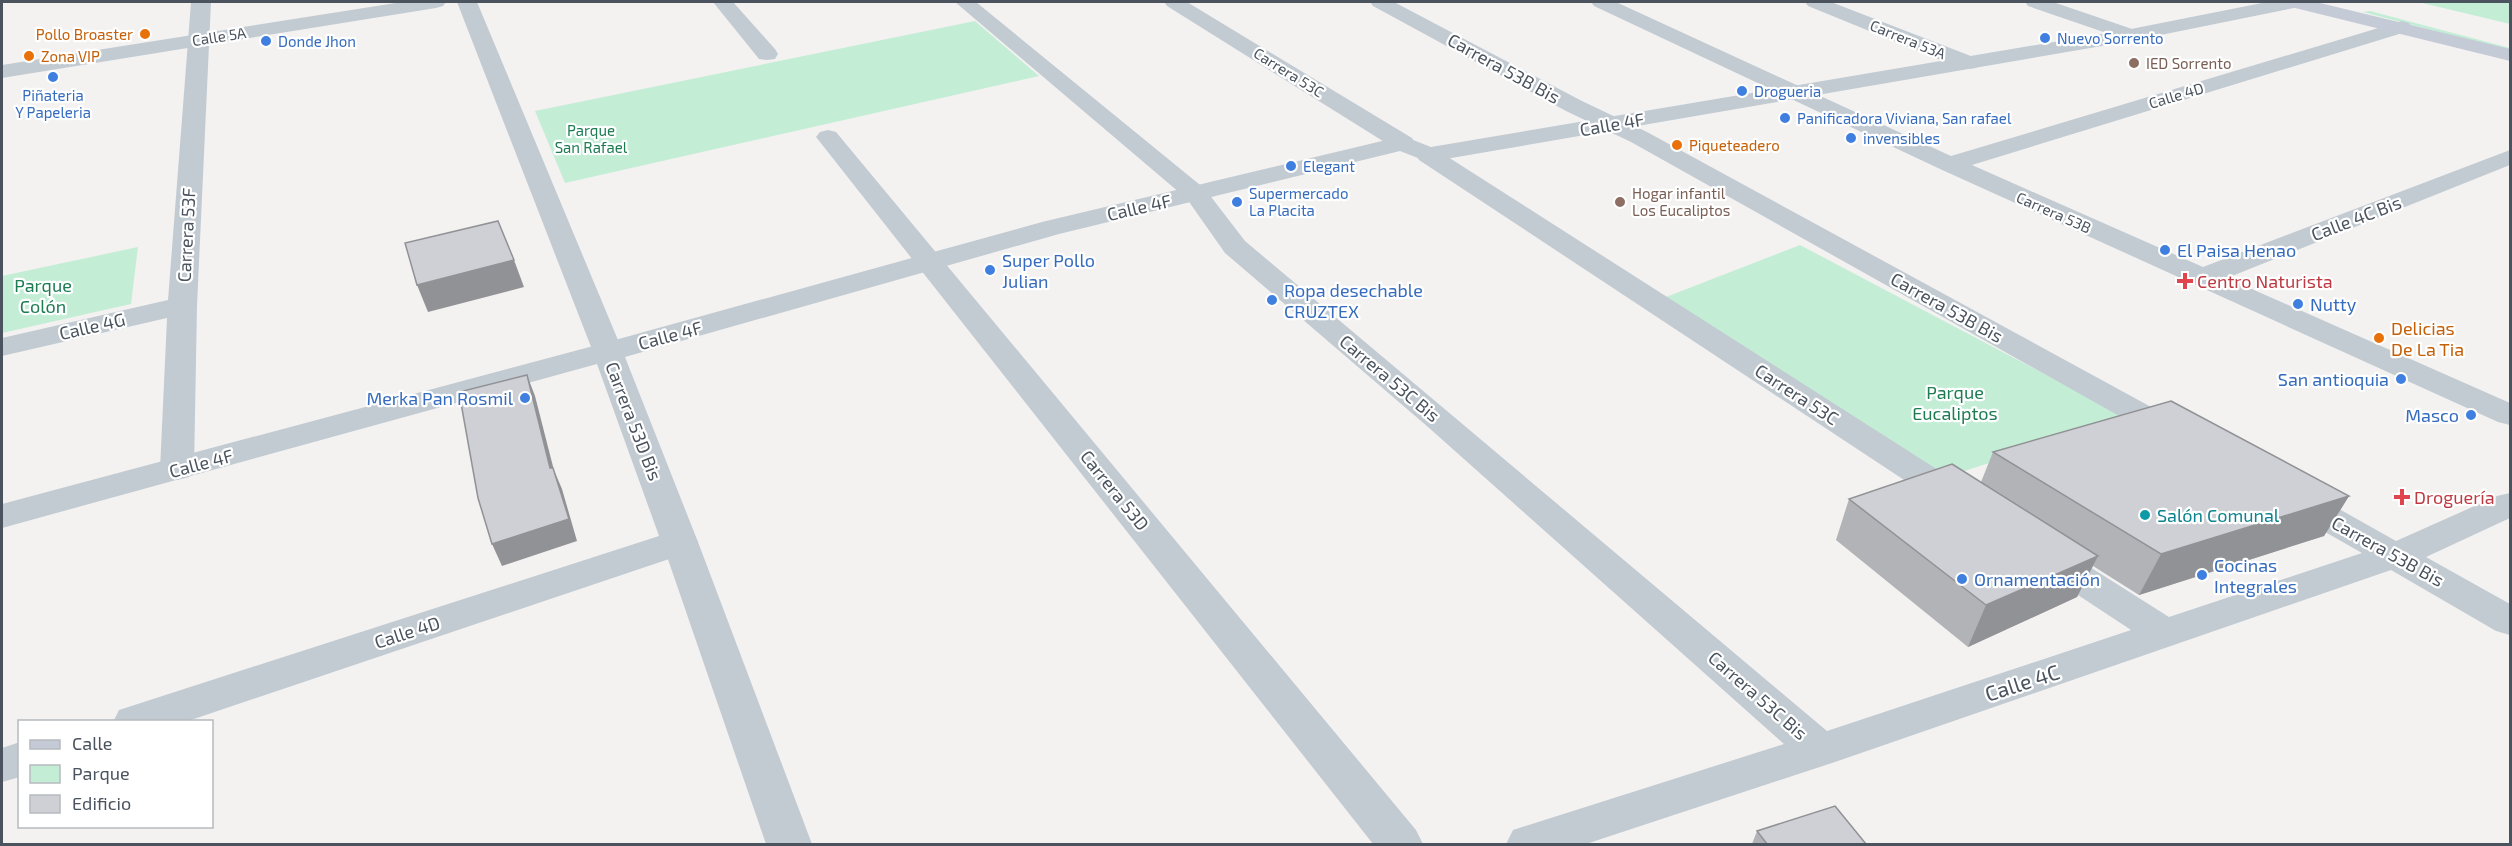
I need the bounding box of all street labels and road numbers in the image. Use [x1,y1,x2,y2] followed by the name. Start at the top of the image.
[1868,16,1949,63] street label: Carrera 53A
[191,23,248,49] street label: Calle 5A
[1444,28,1564,108] street label: Carrera 53B Bis
[1251,43,1328,101] street label: Carrera 53C
[2146,78,2206,112] street label: Calle 4D
[1578,107,1646,141] street label: Calle 4F
[173,187,199,283] street label: Carrera 53F
[2014,188,2094,236] street label: Carrera 53B
[1105,189,1174,225] street label: Calle 4F
[2308,191,2404,245] street label: Calle 4C Bis
[1887,267,2007,347] street label: Carrera 53B Bis
[57,308,127,344] street label: Calle 4G
[636,316,705,354] street label: Calle 4F
[1336,330,1444,426] street label: Carrera 53C Bis
[601,358,667,484] street label: Carrera 53D Bis
[1751,359,1843,429] street label: Carrera 53C
[167,444,236,482] street label: Calle 4F
[1076,445,1154,535] street label: Carrera 53D
[2328,511,2448,591] street label: Carrera 53B Bis
[371,611,443,653] street label: Calle 4D
[1704,646,1812,744] street label: Carrera 53C Bis
[1982,658,2062,706] street label: Calle 4C

